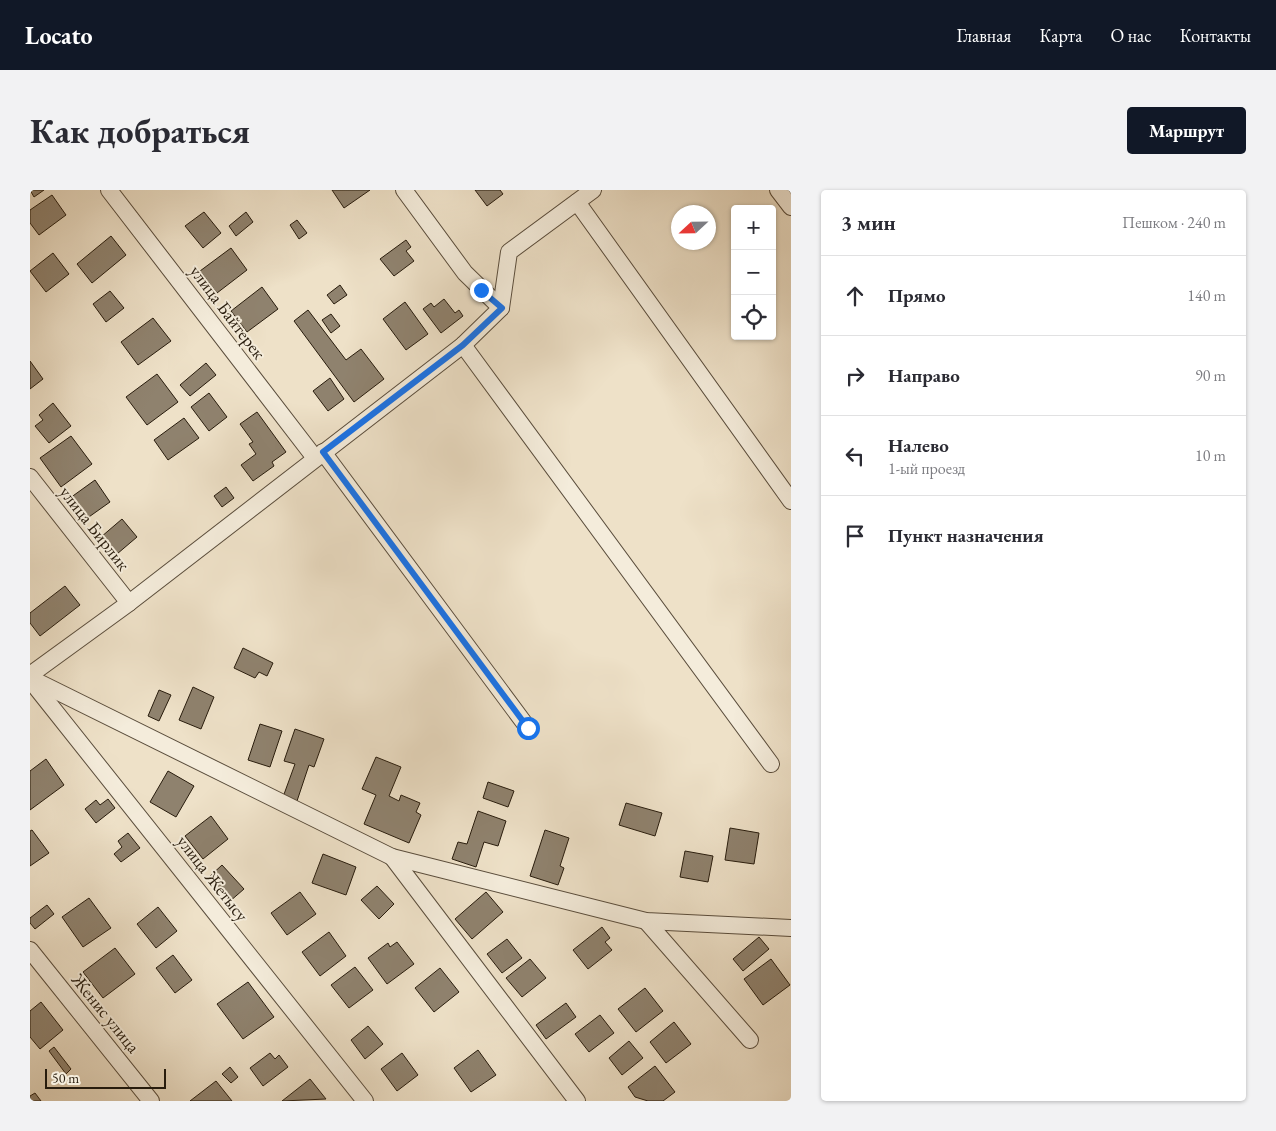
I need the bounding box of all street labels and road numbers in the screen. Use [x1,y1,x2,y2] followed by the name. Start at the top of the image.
[185,260,271,364] street label: улица Байтерек
[55,481,136,575] street label: улица Бирлик
[172,830,254,926] street label: улица Жетысу
[66,968,146,1058] street label: Женис улица

